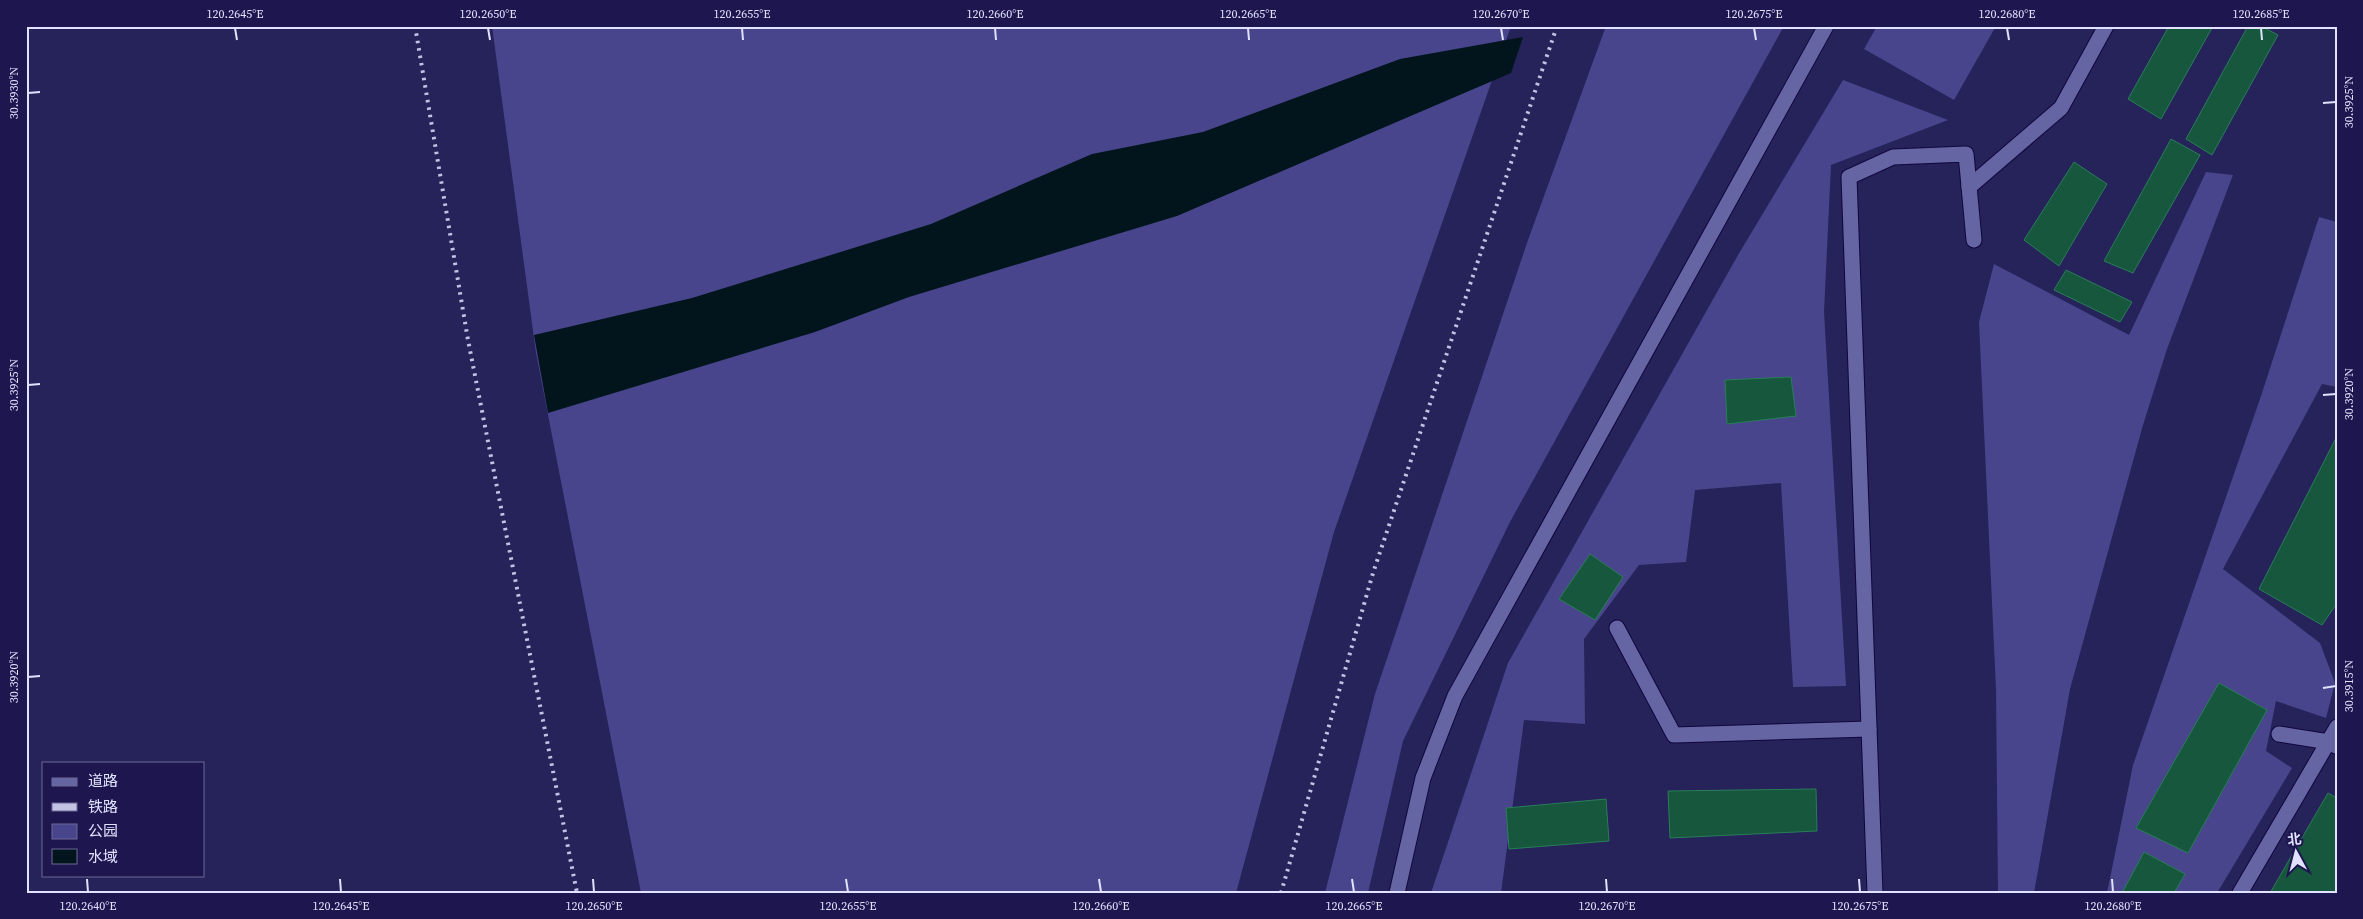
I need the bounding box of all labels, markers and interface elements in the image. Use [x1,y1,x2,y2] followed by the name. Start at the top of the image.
[207,6,263,22] text: 120.2645°E
[460,6,516,22] text: 120.2650°E
[714,6,770,22] text: 120.2655°E
[967,6,1023,22] text: 120.2660°E
[1220,6,1276,22] text: 120.2665°E
[1473,6,1529,22] text: 120.2670°E
[1726,6,1782,22] text: 120.2675°E
[1979,6,2035,22] text: 120.2680°E
[2233,6,2289,22] text: 120.2685°E
[6,67,22,119] text: 30.3930°N
[2341,76,2357,128] text: 30.3925°N
[6,359,22,411] text: 30.3925°N
[2341,368,2357,420] text: 30.3920°N
[6,651,22,703] text: 30.3920°N
[2341,660,2357,712] text: 30.3915°N
[42,762,205,876] legend
[88,770,118,791] text: 道路
[88,796,118,817] text: 铁路
[88,820,118,841] text: 公园
[2270,826,2320,876] north arrow
[2286,828,2303,850] text: 北
[88,846,118,867] text: 水域
[60,898,116,914] text: 120.2640°E
[313,898,369,914] text: 120.2645°E
[566,898,622,914] text: 120.2650°E
[820,898,876,914] text: 120.2655°E
[1073,898,1129,914] text: 120.2660°E
[1326,898,1382,914] text: 120.2665°E
[1579,898,1635,914] text: 120.2670°E
[1832,898,1888,914] text: 120.2675°E
[2085,898,2141,914] text: 120.2680°E

